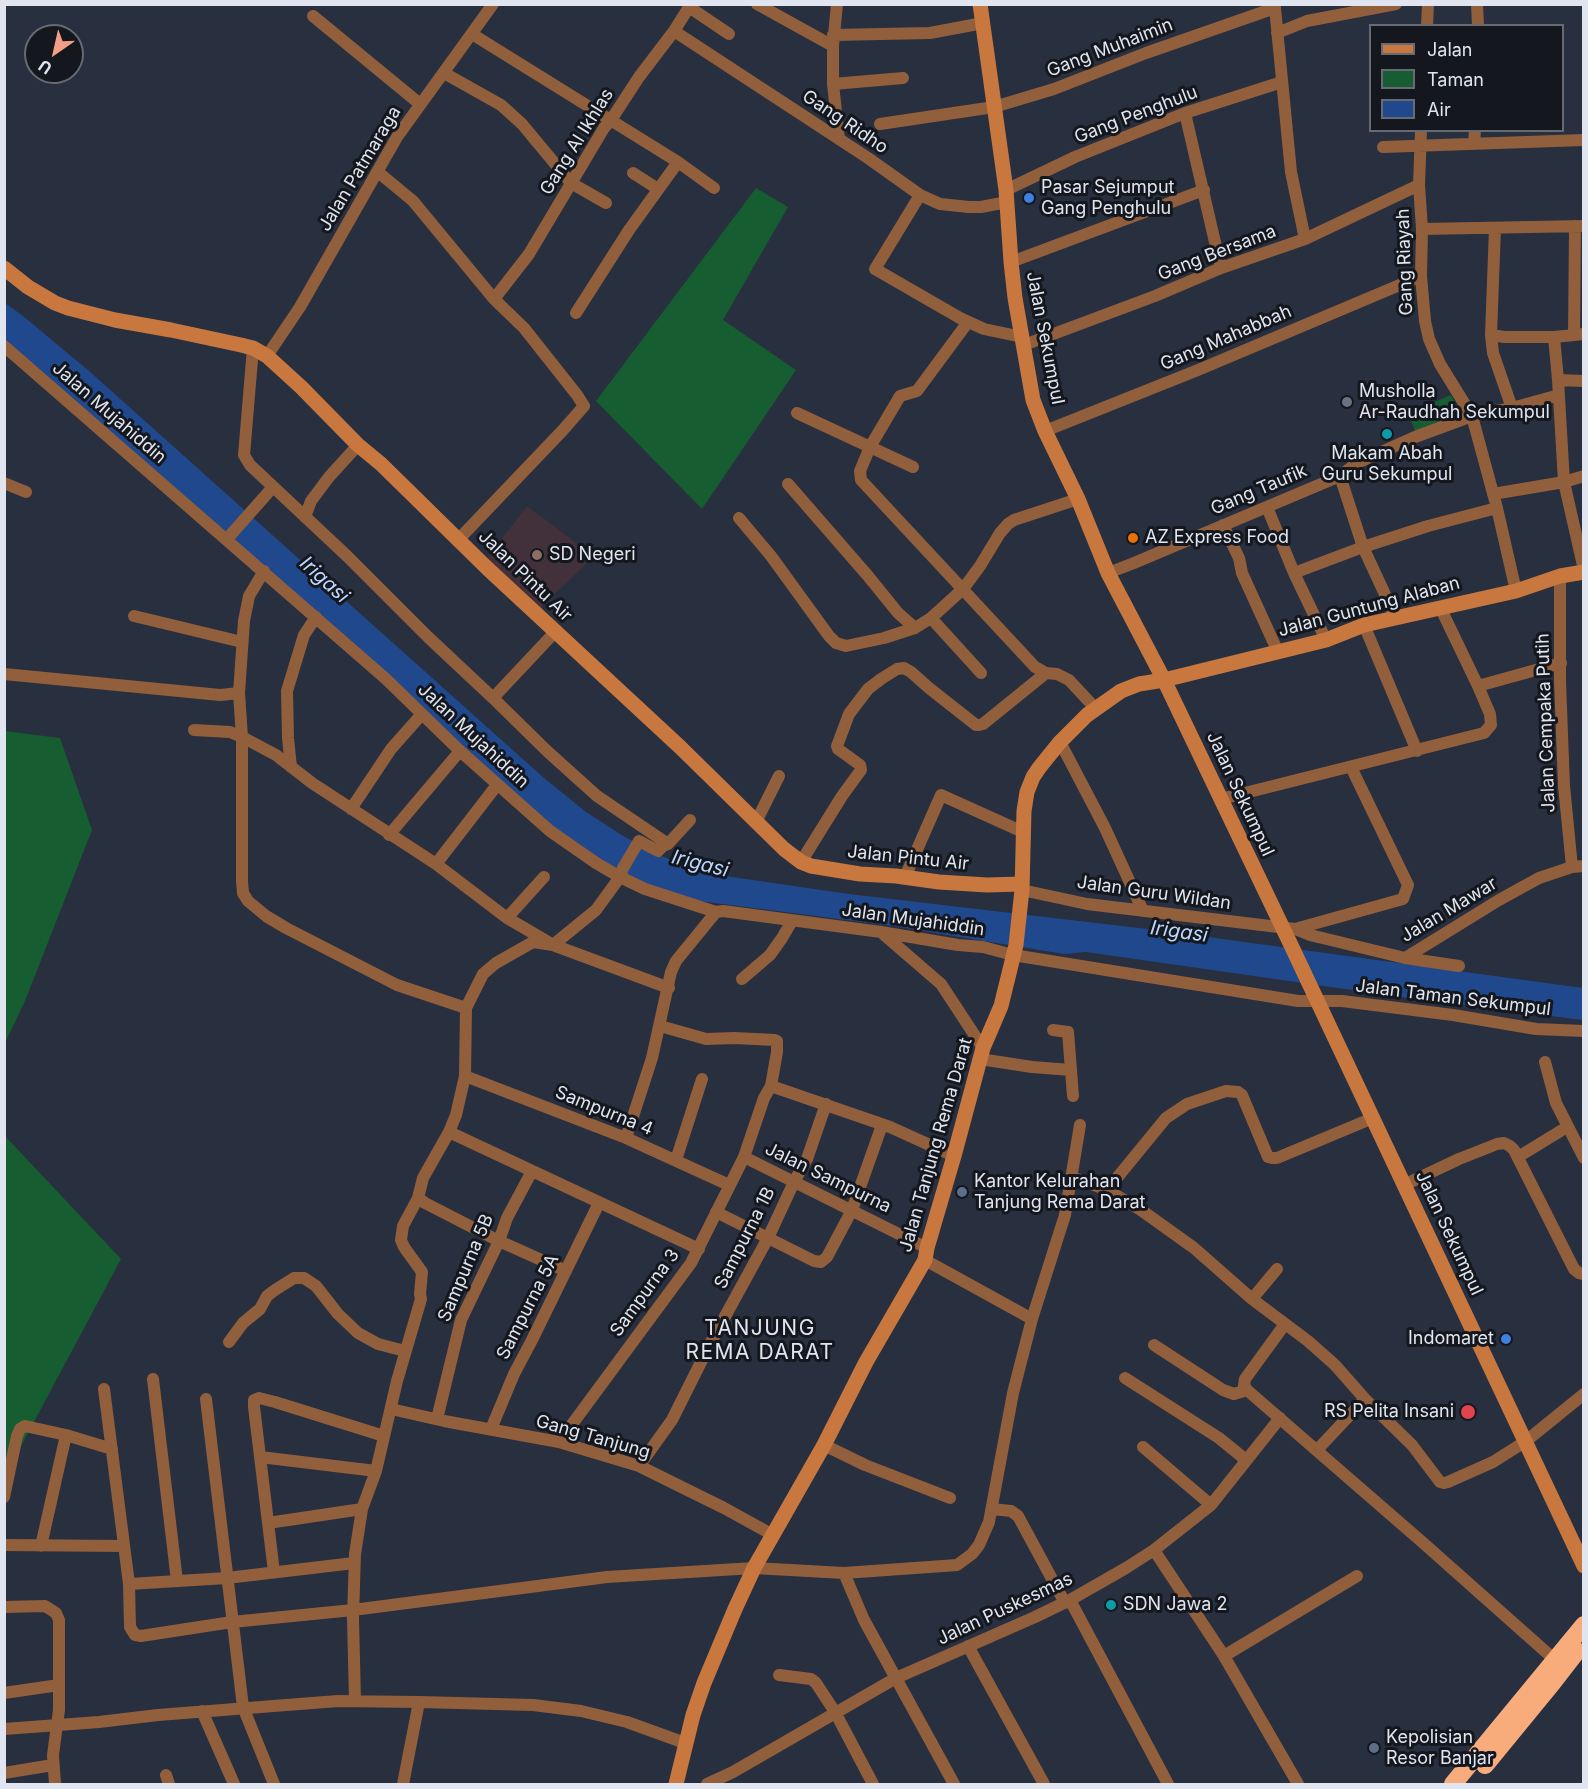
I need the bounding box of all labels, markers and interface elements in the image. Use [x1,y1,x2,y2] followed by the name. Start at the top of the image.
[1044,14,1176,82] street label: Gang Muhaimin
[24,24,84,84] north arrow
[1369,24,1564,132] legend
[1427,39,1472,60] text: Jalan
[35,56,56,79] text: U
[1427,69,1484,90] text: Taman
[1071,82,1201,148] street label: Gang Penghulu
[536,85,618,199] street label: Gang Al Ikhlas
[798,85,892,159] street label: Gang Ridho
[1427,99,1451,120] text: Air
[314,103,406,235] street label: Jalan Patmaraga
[1041,177,1174,219] place label: Pasar Sejumput Gang Penghulu
[1022,191,1036,205] marker: Pasar Sejumput Gang Penghulu
[1392,208,1418,316] street label: Gang Riayah
[1155,221,1279,285] street label: Gang Bersama
[1022,270,1068,406] street label: Jalan Sekumpul
[1157,301,1295,375] street label: Gang Mahabbah
[48,358,170,468] street label: Jalan Mujahiddin
[1359,381,1550,424] place label: Musholla Ar-Raudhah Sekumpul
[1340,395,1354,409] marker: Musholla Ar-Raudhah Sekumpul
[1380,427,1394,441] marker: Makam Abah Guru Sekumpul
[1322,443,1452,486] place label: Makam Abah Guru Sekumpul
[1208,460,1310,520] street label: Gang Taufik
[474,526,576,626] street label: Jalan Pintu Air
[1145,527,1289,549] place label: AZ Express Food
[1126,531,1140,545] marker: AZ Express Food
[549,544,636,566] place label: SD Negeri
[530,548,544,562] marker: SD Negeri
[294,552,354,608] water label: Irigasi
[1276,572,1462,642] street label: Jalan Guntung Alaban
[1532,633,1560,813] street label: Jalan Cempaka Putih
[413,679,533,793] street label: Jalan Mujahiddin
[1202,728,1278,860] street label: Jalan Sekumpul
[846,841,970,875] street label: Jalan Pintu Air
[669,845,731,883] water label: Irigasi
[1076,871,1232,915] street label: Jalan Guru Wildan
[1397,873,1501,947] street label: Jalan Mawar
[840,899,986,941] street label: Jalan Mujahiddin
[1149,916,1209,948] water label: Irigasi
[1354,975,1552,1021] street label: Jalan Taman Sekumpul
[895,1035,977,1255] street label: Jalan Tanjung Rema Darat
[552,1082,656,1140] street label: Sampurna 4
[762,1138,894,1218] street label: Jalan Sampurna
[1411,1167,1487,1299] street label: Jalan Sekumpul
[974,1171,1145,1214] place label: Kantor Kelurahan Tanjung Rema Darat
[710,1184,780,1292] street label: Sampurna 1B
[955,1185,969,1199] marker: Kantor Kelurahan Tanjung Rema Darat
[434,1211,498,1325] street label: Sampurna 5B
[606,1245,684,1341] street label: Sampurna 3
[492,1251,564,1363] street label: Sampurna 5A
[685,1316,835,1366] district label: TANJUNG REMA DARAT
[1408,1328,1494,1350] place label: Indomaret
[1499,1332,1513,1346] marker: Indomaret
[1324,1401,1454,1423] place label: RS Pelita Insani
[1459,1403,1477,1421] marker: RS Pelita Insani
[533,1410,653,1464] street label: Gang Tanjung
[934,1568,1076,1650] street label: Jalan Puskesmas
[1123,1594,1227,1616] place label: SDN Jawa 2
[1104,1598,1118,1612] marker: SDN Jawa 2
[1386,1727,1494,1770] place label: Kepolisian Resor Banjar
[1367,1741,1381,1755] marker: Kepolisian Resor Banjar

